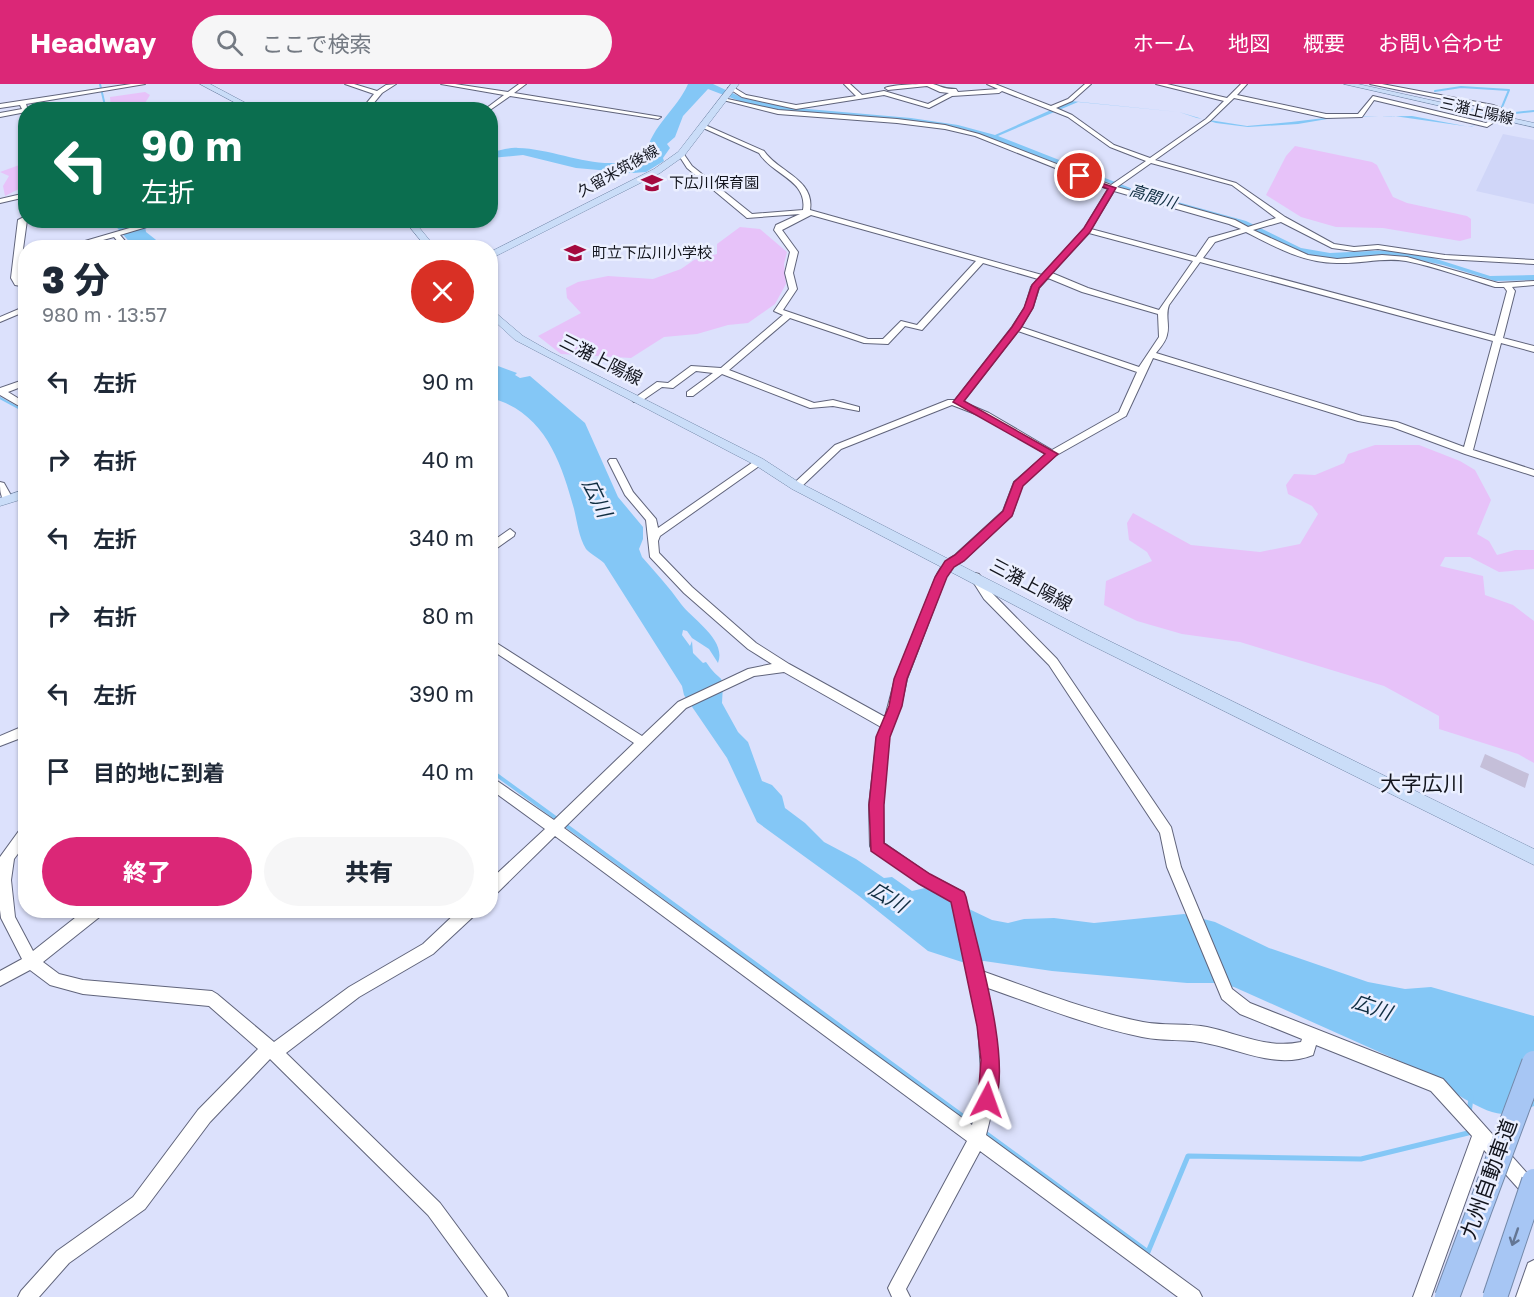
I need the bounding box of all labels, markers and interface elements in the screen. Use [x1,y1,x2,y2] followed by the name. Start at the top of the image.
[192,15,612,69] search box
[30,26,156,59] text: Headway
[213,26,246,59] icon: search
[261,30,371,57] text: ここで検索
[1133,30,1195,56] text: ホーム
[1228,30,1270,56] text: 地図
[1303,30,1345,56] text: 概要
[1378,30,1504,56] text: お問い合わせ
[1439,93,1516,127] street label: 三潴上陽線
[141,120,242,170] text: 90 m
[42,126,120,204] icon: left
[574,140,661,200] street label: 久留米筑後線
[1054,150,1105,201] pin
[1063,159,1096,192] icon: arrive
[640,171,664,195] school or university icon: 下広川保育園
[669,173,759,191] place label: 下広川保育園
[141,176,195,208] text: 左折
[1127,179,1181,213] water label: 高間川
[563,241,587,265] school or university icon: 町立下広川小学校
[592,243,712,261] place label: 町立下広川小学校
[42,258,110,301] text: 3 分
[411,260,474,323] button: close
[42,302,167,326] text: 980 m · 13:57
[556,329,647,389] street label: 三潴上陽線
[42,365,75,398] icon: left
[422,368,474,395] text: 90 m
[93,369,137,396] text: 左折
[42,443,75,476] icon: right
[422,446,474,473] text: 40 m
[93,447,137,474] text: 右折
[578,474,618,523] water label: 広川
[42,521,75,554] icon: left
[409,524,474,551] text: 340 m
[93,525,137,552] text: 左折
[987,553,1076,615] street label: 三潴上陽線
[42,599,75,632] icon: right
[422,602,474,629] text: 80 m
[93,603,137,630] text: 右折
[42,677,75,710] icon: left
[409,680,474,707] text: 390 m
[93,681,137,708] text: 左折
[42,755,75,788] icon: arrive
[422,758,474,785] text: 40 m
[93,759,225,786] text: 目的地に到着
[1380,770,1464,796] district label: 大字広川
[42,837,252,906] button: 終了
[264,837,474,906] button: 共有
[865,876,914,918] water label: 広川
[1350,988,1397,1025] water label: 広川
[955,1068,1019,1132] position arrow
[1454,1115,1522,1242] street label: 九州自動車道
[1509,1227,1520,1246] one-way arrow

